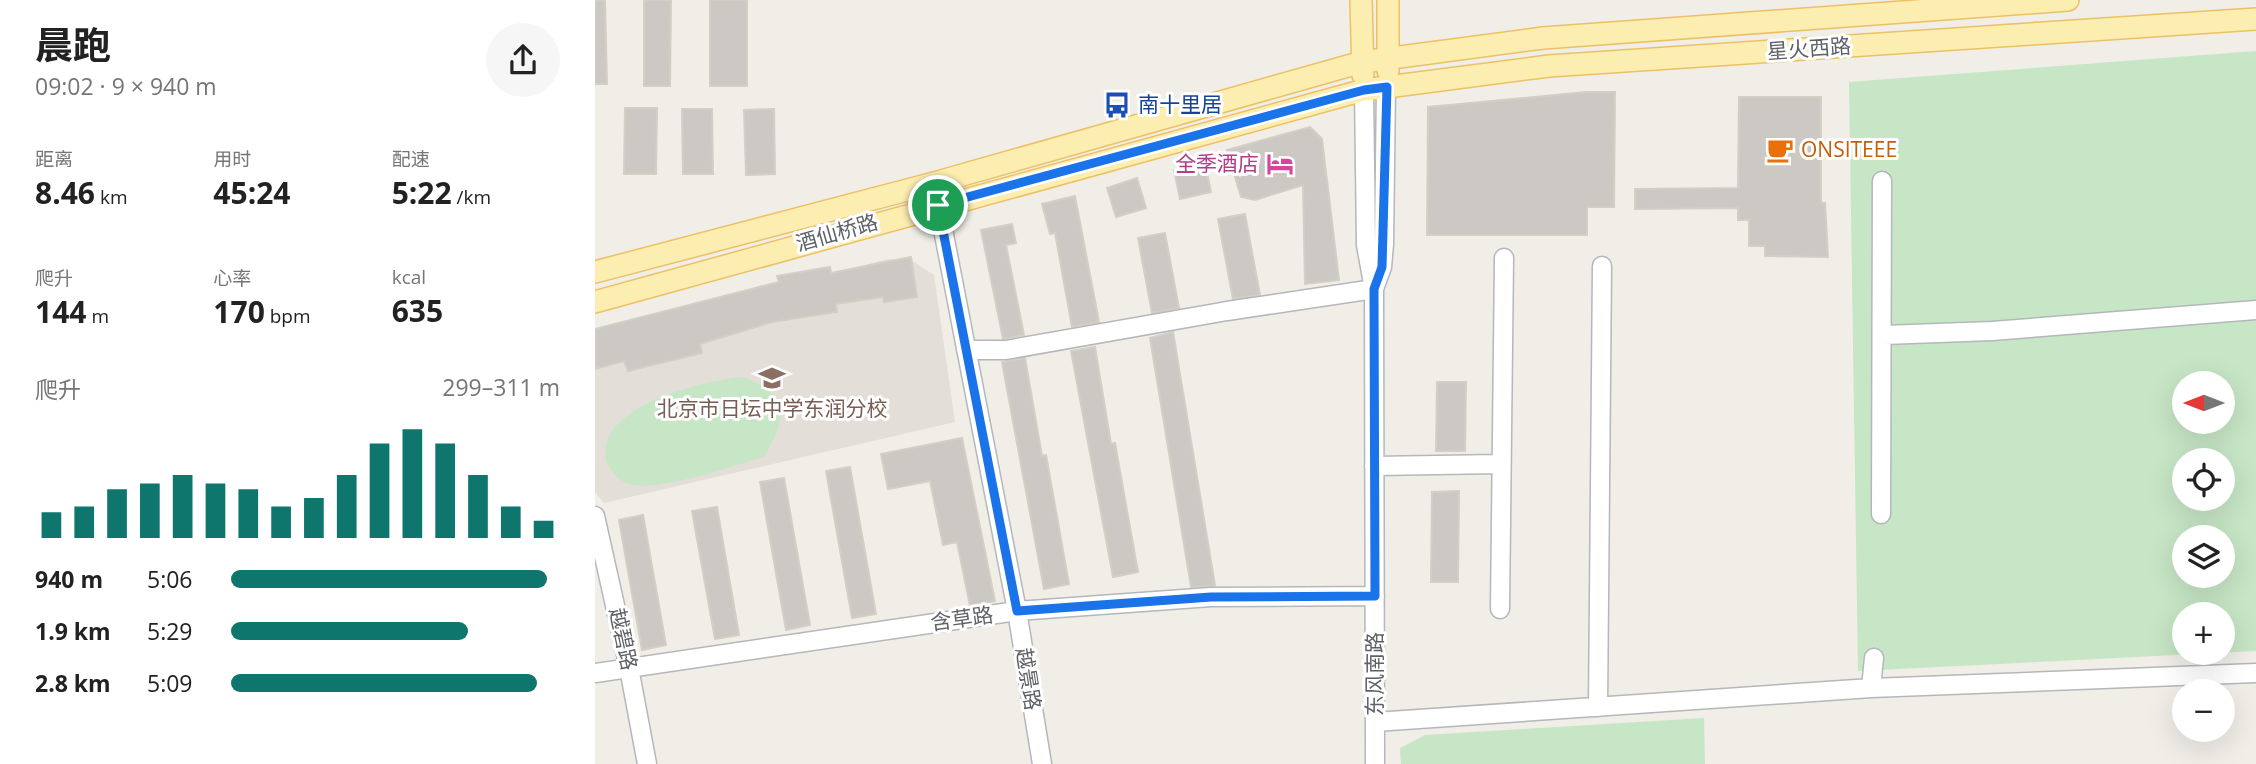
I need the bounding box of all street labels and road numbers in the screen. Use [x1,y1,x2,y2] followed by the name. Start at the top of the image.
[1766,31,1852,65] street label: 星火西路
[792,207,881,257] street label: 酒仙桥路
[929,600,995,636] street label: 含草路
[604,605,644,673] street label: 越碧路
[1360,632,1388,716] street label: 东风南路
[1010,646,1048,712] street label: 越景路

